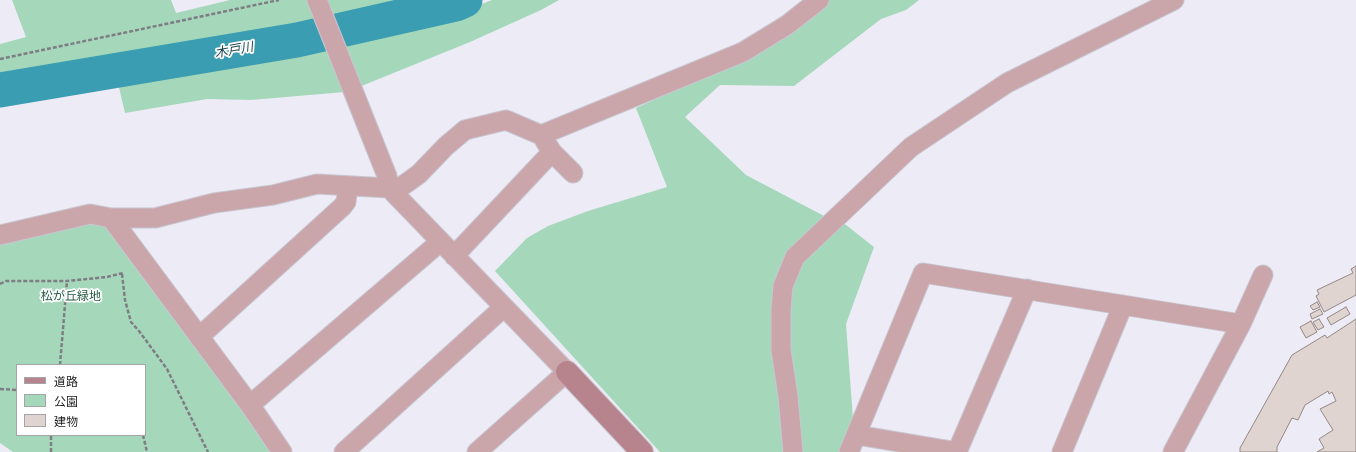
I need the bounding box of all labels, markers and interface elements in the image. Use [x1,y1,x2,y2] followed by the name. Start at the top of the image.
[213,39,255,61] water label: 木戸川
[41,289,101,303] park label: 松が丘緑地
[16,364,146,436] legend
[54,374,78,389] text: 道路
[54,394,78,409] text: 公園
[54,414,78,429] text: 建物

